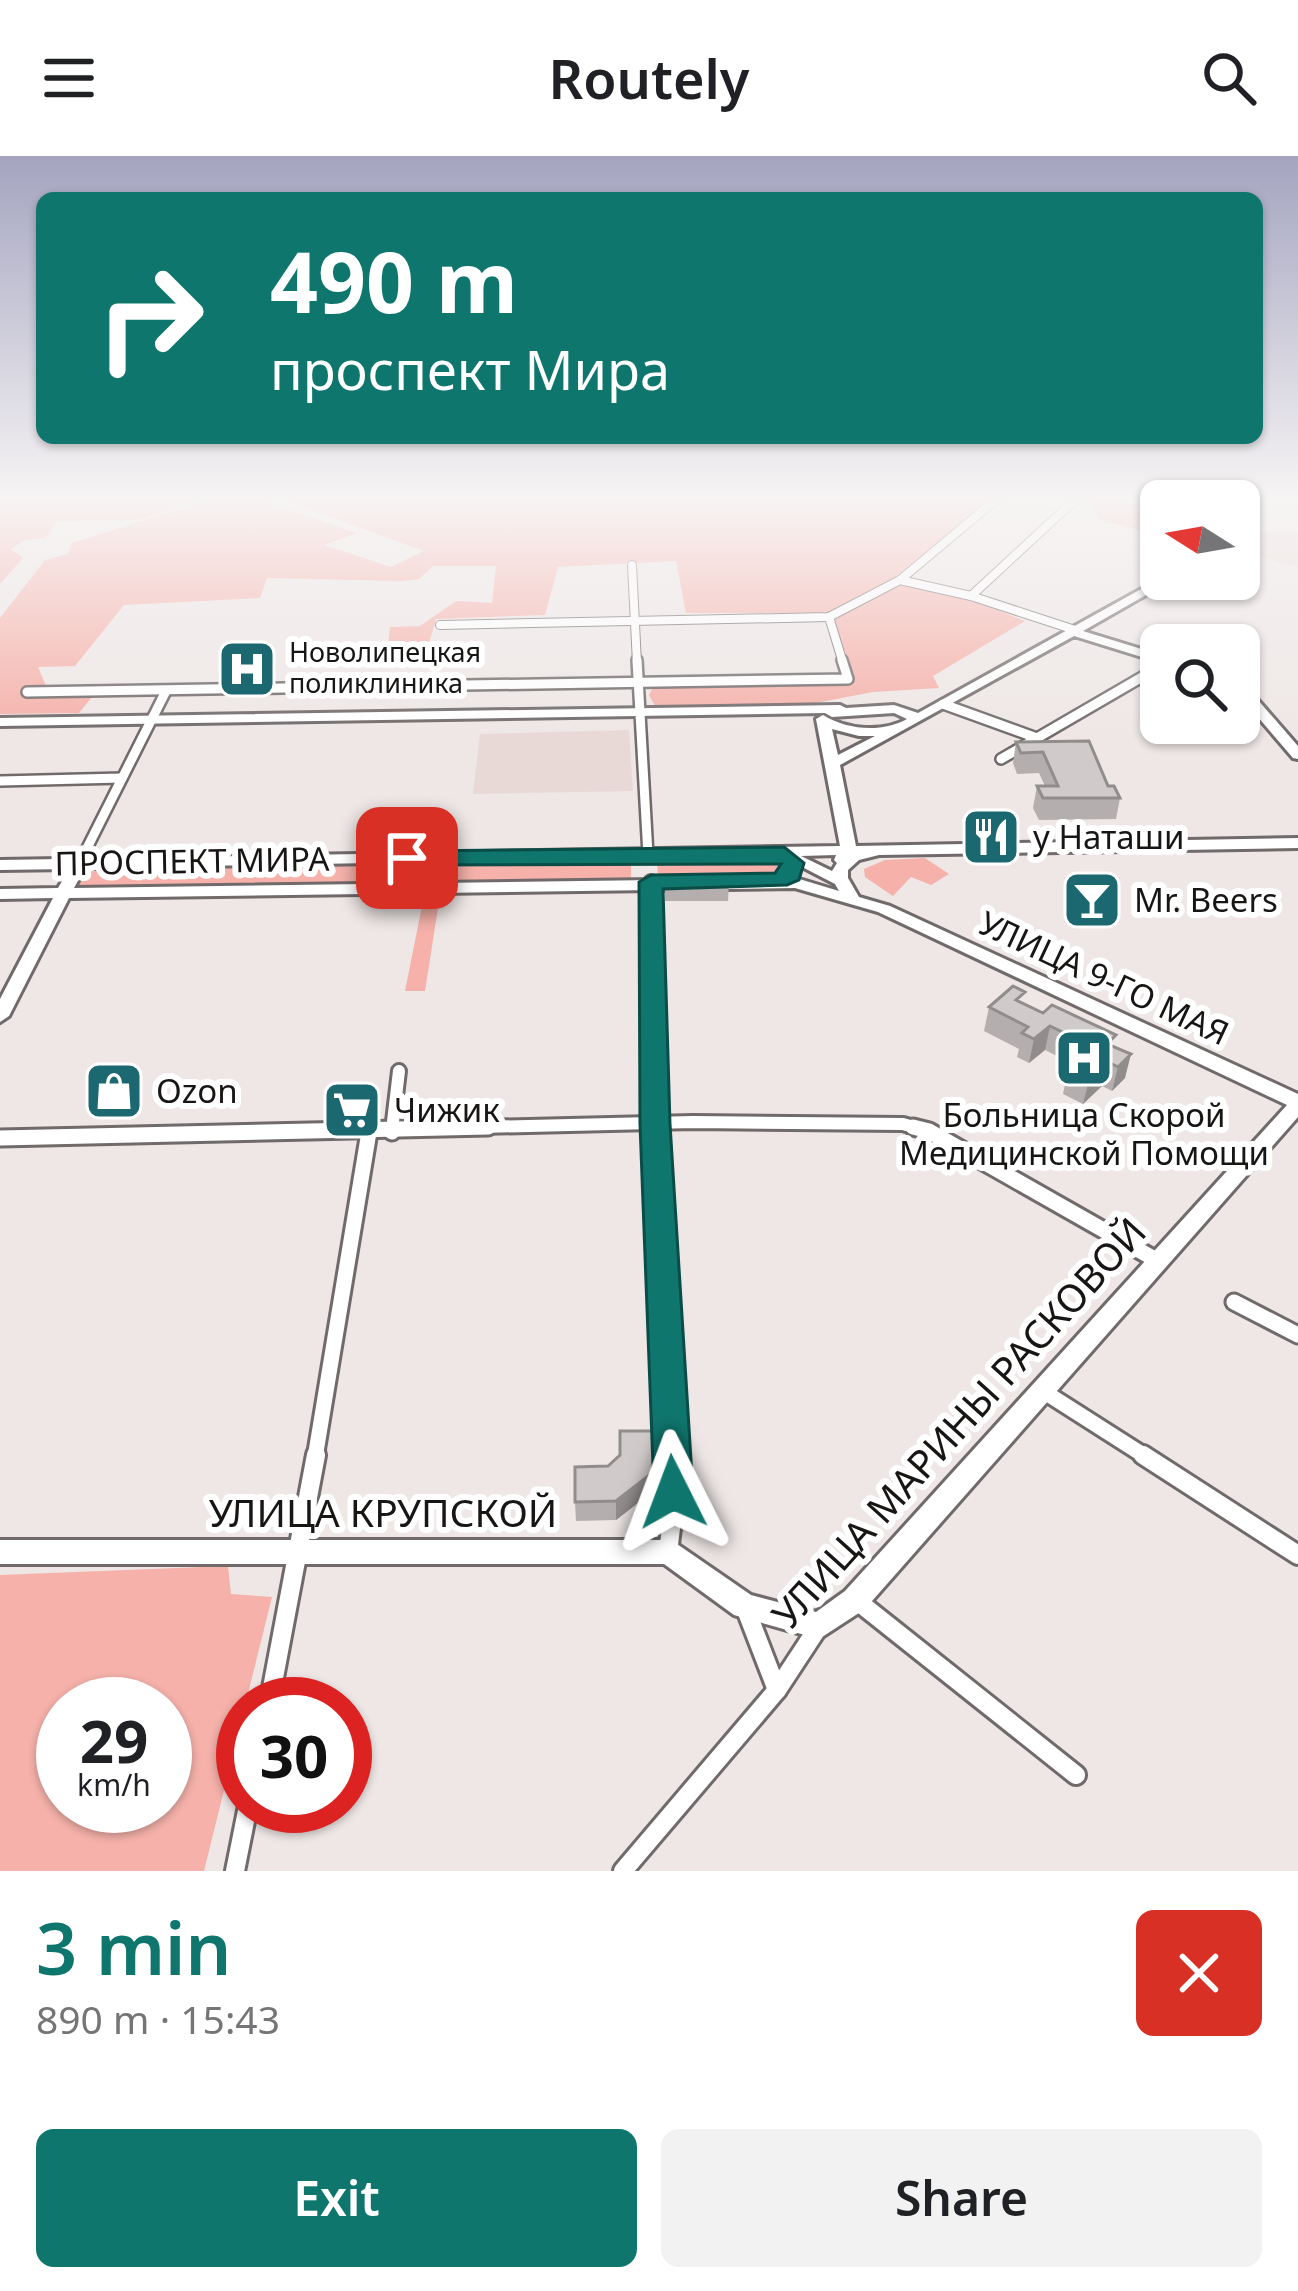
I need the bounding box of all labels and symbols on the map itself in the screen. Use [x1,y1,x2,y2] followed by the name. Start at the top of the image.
[1140,480,1260,600] north arrow
[289,633,481,701] place label: Новолипецкая поликлиника
[216,638,278,700] hospital icon: Новолипецкая поликлиника
[960,806,1022,868] restaurant icon: у Наташи
[356,807,458,909] pin
[1033,814,1185,859] place label: у Наташи
[54,836,331,885] street label: ПРОСПЕКТ МИРА
[1061,869,1123,931] bar icon: Mr. Beers
[1134,877,1278,922] place label: Mr. Beers
[972,900,1236,1055] street label: УЛИЦА 9-ГО МАЯ
[1053,1027,1115,1089] hospital icon: Больница Скорой Медицинской Помощи
[83,1060,145,1122] shop icon: Ozon
[156,1068,238,1113] place label: Ozon
[321,1079,383,1141] supermarket icon: Чижик
[394,1087,500,1132] place label: Чижик
[899,1092,1269,1175] place label: Больница Скорой Медицинской Помощи
[759,1205,1157,1639] street label: УЛИЦА МАРИНЫ РАСКОВОЙ
[610,1429,736,1555] position arrow
[209,1485,557,1538] street label: УЛИЦА КРУПСКОЙ
[216,1677,372,1833] speed limit sign: 30

